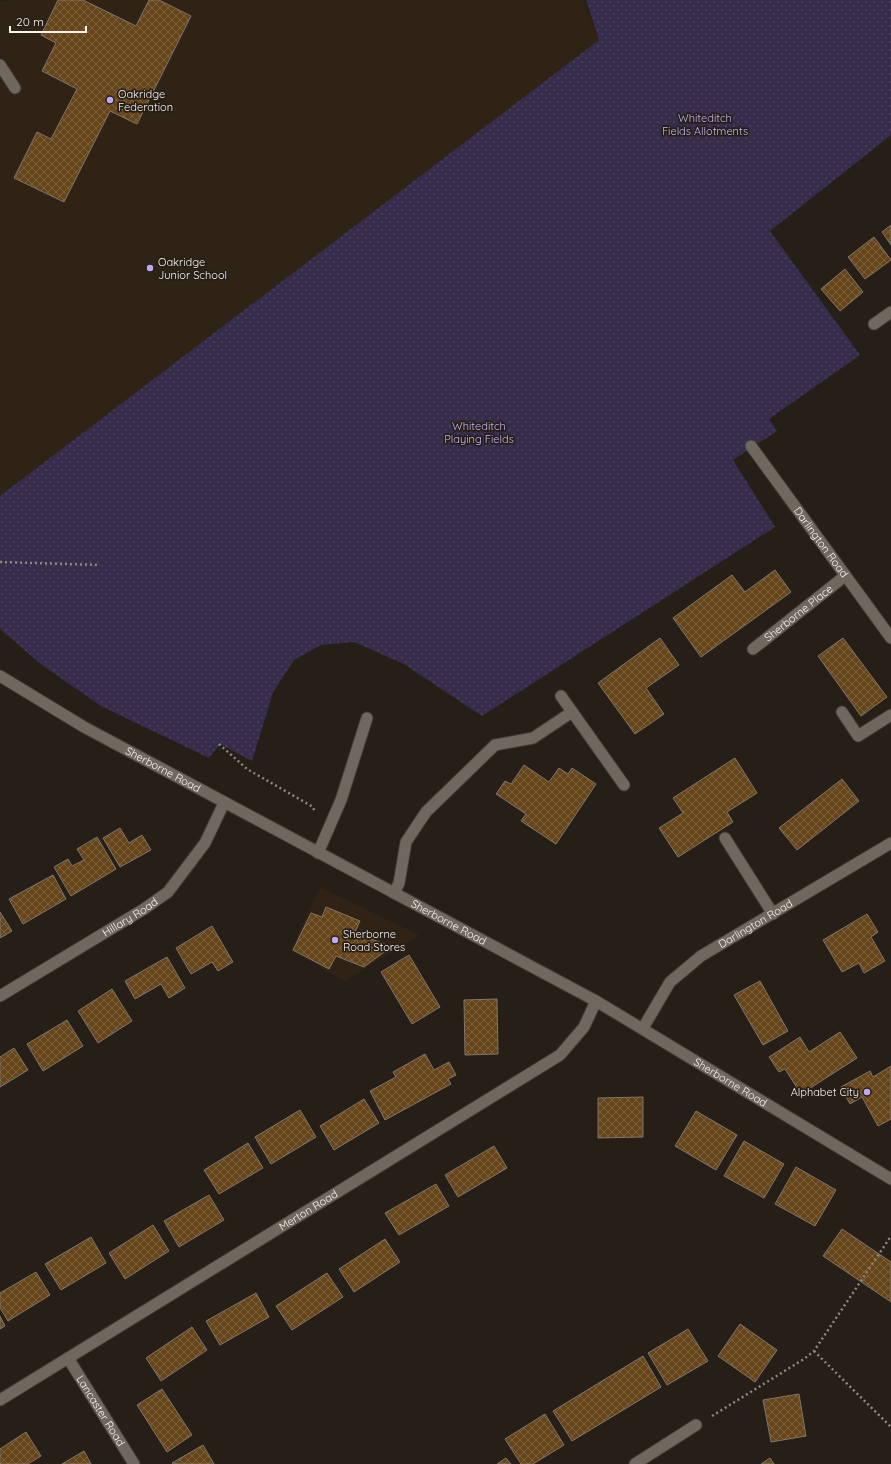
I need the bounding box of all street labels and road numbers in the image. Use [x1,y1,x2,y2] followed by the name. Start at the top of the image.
[791,504,852,580] street label: Darlington Road
[761,581,836,644] street label: Sherborne Place
[123,743,203,795] street label: Sherborne Road
[100,895,160,940] street label: Hillary Road
[409,896,489,948] street label: Sherborne Road
[716,896,795,951] street label: Darlington Road
[691,1055,770,1110] street label: Sherborne Road
[276,1187,340,1234] street label: Merton Road
[73,1373,128,1449] street label: Lancaster Road

